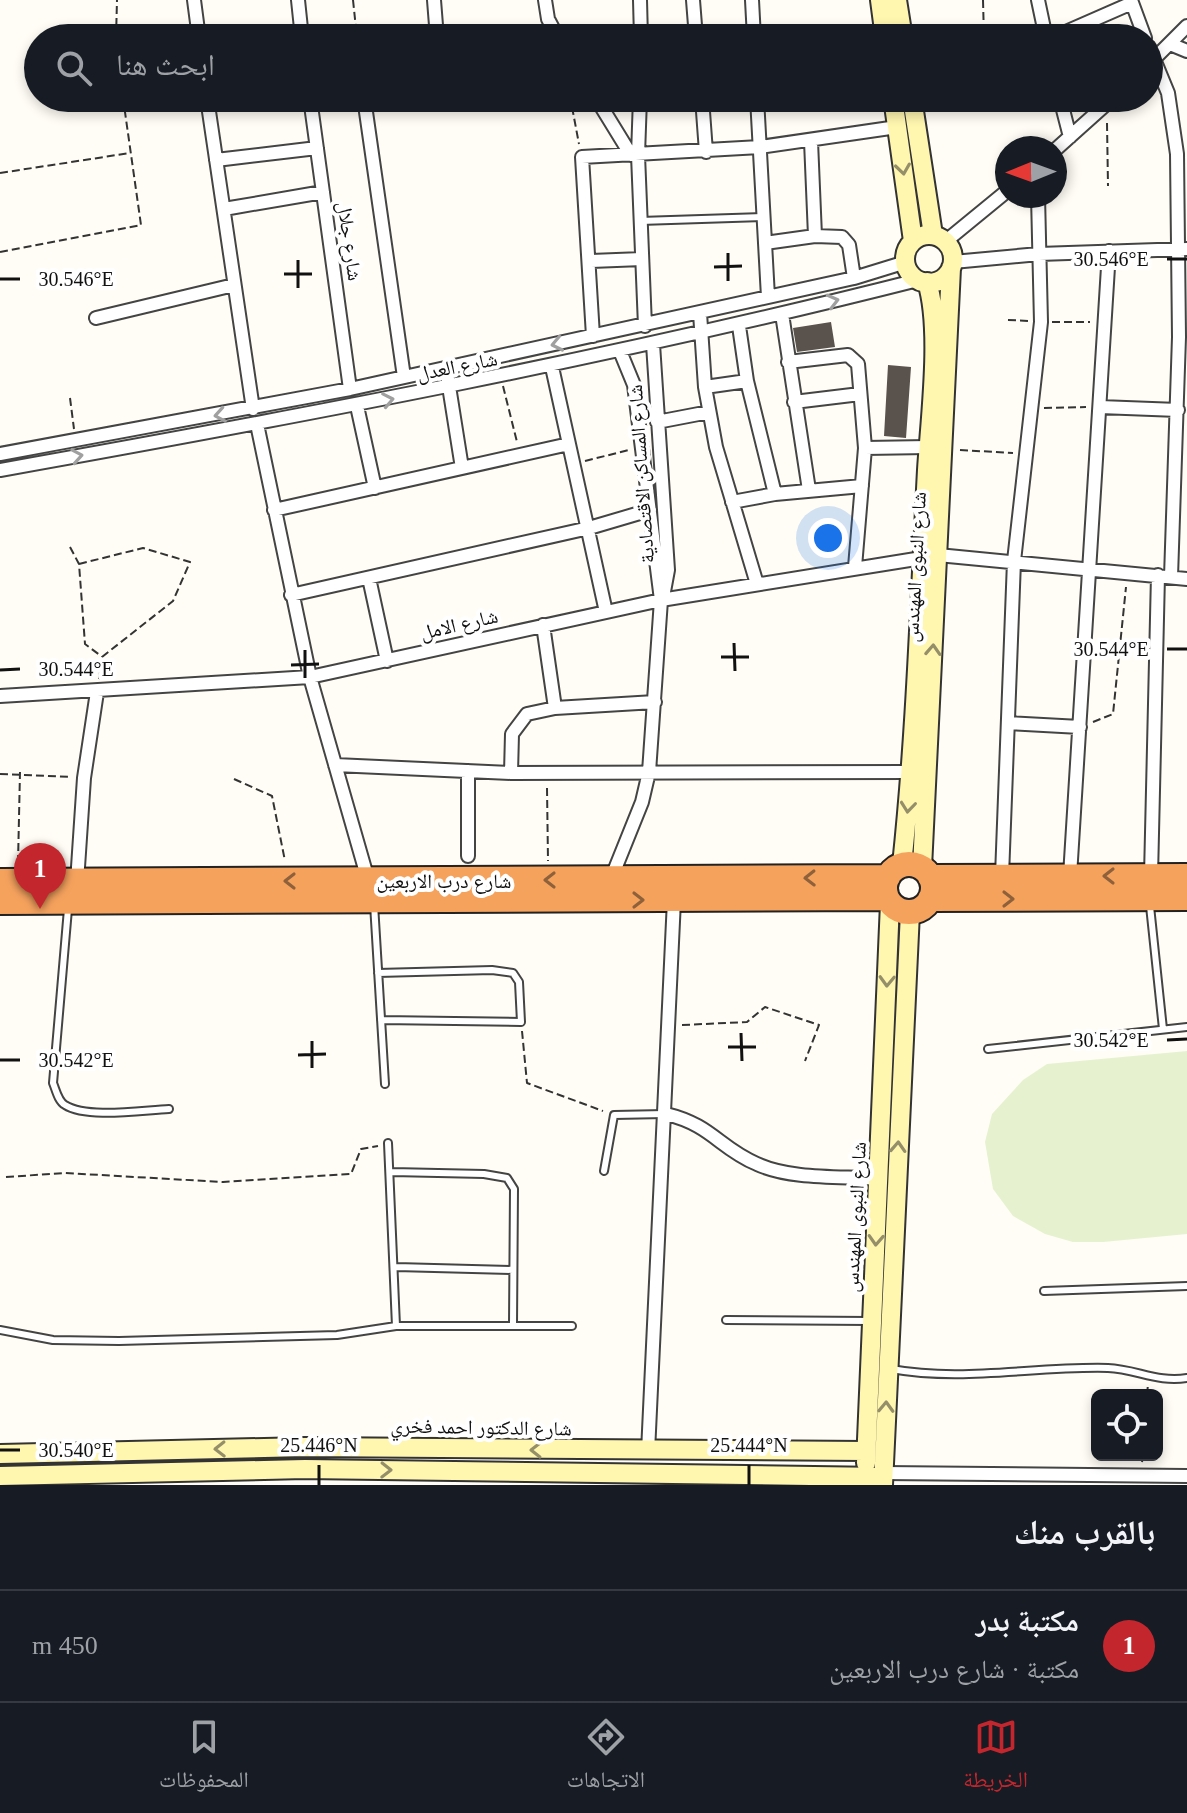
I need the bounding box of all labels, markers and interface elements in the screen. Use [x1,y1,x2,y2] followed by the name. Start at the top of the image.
[24,24,1163,112] search box
[52,46,96,90] icon: search
[116,48,215,81] text: ابحث هنا
[995,136,1067,208] north arrow
[894,163,911,176] one-way arrow
[332,200,366,282] street label: شارع جلال
[1073,248,1149,270] text: 30.546°E
[38,268,114,290] text: 30.546°E
[825,294,839,311] one-way arrow
[551,335,565,352] one-way arrow
[415,347,500,387] street label: شارع العدل
[624,384,660,564] street label: شارع المساكن الاقتصادية
[381,393,395,410] one-way arrow
[214,405,227,422] one-way arrow
[70,448,84,465] one-way arrow
[900,491,932,643] street label: شارع النبوى المهندس
[808,518,848,558] your location
[418,604,500,646] street label: شارع الامل
[1073,638,1149,660] text: 30.544°E
[924,643,941,656] one-way arrow
[38,658,114,680] text: 30.544°E
[900,801,917,814] one-way arrow
[14,843,66,909] pin: 1
[1102,867,1115,885] one-way arrow
[803,869,816,887] one-way arrow
[377,870,511,894] street label: شارع درب الاربعين
[543,871,556,889] one-way arrow
[283,872,296,890] one-way arrow
[1002,890,1015,908] one-way arrow
[632,891,645,909] one-way arrow
[879,975,896,988] one-way arrow
[1073,1029,1149,1051] text: 30.542°E
[38,1049,114,1071] text: 30.542°E
[890,1140,907,1153] one-way arrow
[840,1141,872,1293] street label: شارع النبوى المهندس
[868,1234,885,1247] one-way arrow
[1091,1389,1163,1461] map controls
[1091,1389,1163,1461] button: locate
[877,1400,894,1413] one-way arrow
[390,1414,572,1445] street label: شارع الدكتور احمد فخري
[280,1434,358,1456] text: 25.446°N
[710,1434,788,1456] text: 25.444°N
[38,1439,114,1461] text: 30.540°E
[213,1440,226,1458] one-way arrow
[529,1441,542,1459] one-way arrow
[380,1462,393,1479] one-way arrow
[1014,1514,1155,1551] text: بالقرب منك
[976,1604,1079,1637] text: مكتبة بدر
[32,1631,98,1660] text: 450 m
[1123,1631,1136,1660] text: 1
[829,1655,1079,1684] text: مكتبة · شارع درب الاربعين
[159,1715,249,1801] tab: المحفوظات
[567,1715,645,1801] tab: الاتجاهات
[963,1715,1028,1801] tab: الخريطة

